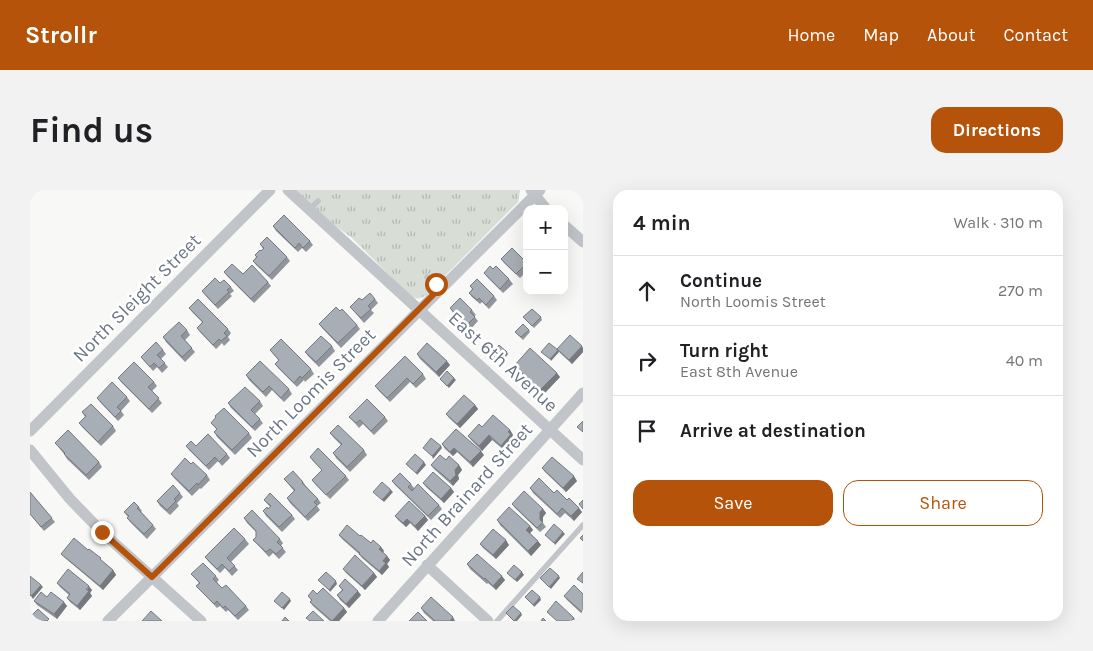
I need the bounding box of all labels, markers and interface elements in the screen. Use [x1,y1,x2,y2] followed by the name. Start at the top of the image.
[25,21,97,49] text: Strollr
[787,24,835,46] text: Home
[863,24,899,46] text: Map
[927,24,976,46] text: About
[1004,24,1068,46] text: Contact
[931,107,1063,153] button: Directions
[30,110,153,151] text: Find us
[523,205,568,295] map controls
[523,205,568,250] button: +
[633,211,691,235] text: 4 min
[953,213,1043,232] text: Walk · 310 m
[69,230,205,366] street label: North Sleight Street
[523,250,568,295] button: −
[680,270,762,292] text: Continue
[425,273,448,296] route start
[633,277,661,305] icon: ahead
[998,281,1043,300] text: 270 m
[680,292,826,311] text: North Loomis Street
[444,307,562,417] street label: East 6th Avenue
[242,324,380,462] street label: North Loomis Street
[680,340,769,362] text: Turn right
[633,347,661,375] icon: right
[1006,351,1043,370] text: 40 m
[680,362,798,381] text: East 8th Avenue
[633,417,661,445] icon: arrive
[397,419,537,571] street label: North Brainard Street
[680,420,866,442] text: Arrive at destination
[633,480,833,526] button: Save
[843,480,1043,526] button: Share
[91,521,114,544] route end

